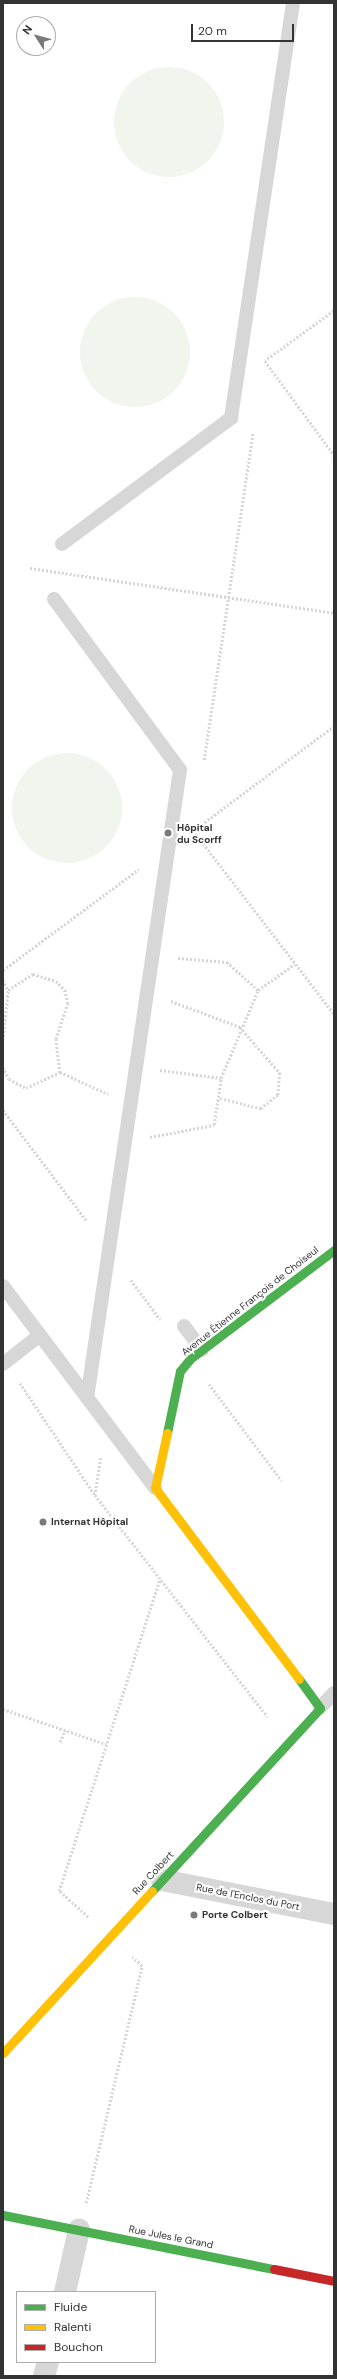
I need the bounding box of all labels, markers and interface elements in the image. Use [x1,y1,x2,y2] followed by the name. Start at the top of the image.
[16,16,56,56] north arrow
[193,16,296,42] scale bar
[19,22,35,37] text: N
[198,23,227,39] text: 20 m
[177,821,222,844] place label: Hôpital du Scorff
[162,827,174,839] marker: Hôpital du Scorff
[179,1244,321,1358] street label: Avenue Étienne François de Choiseul
[51,1516,128,1528] place label: Internat Hôpital
[38,1517,48,1527] marker: Internat Hôpital
[130,1849,176,1897] street label: Rue Colbert
[195,1881,301,1913] street label: Rue de l'Enclos du Port
[202,1909,268,1921] place label: Porte Colbert
[189,1910,199,1920] marker: Porte Colbert
[128,2223,214,2251] street label: Rue Jules le Grand
[16,2291,156,2363] legend
[54,2299,87,2315] text: Fluide
[54,2319,91,2335] text: Ralenti
[54,2339,103,2355] text: Bouchon

